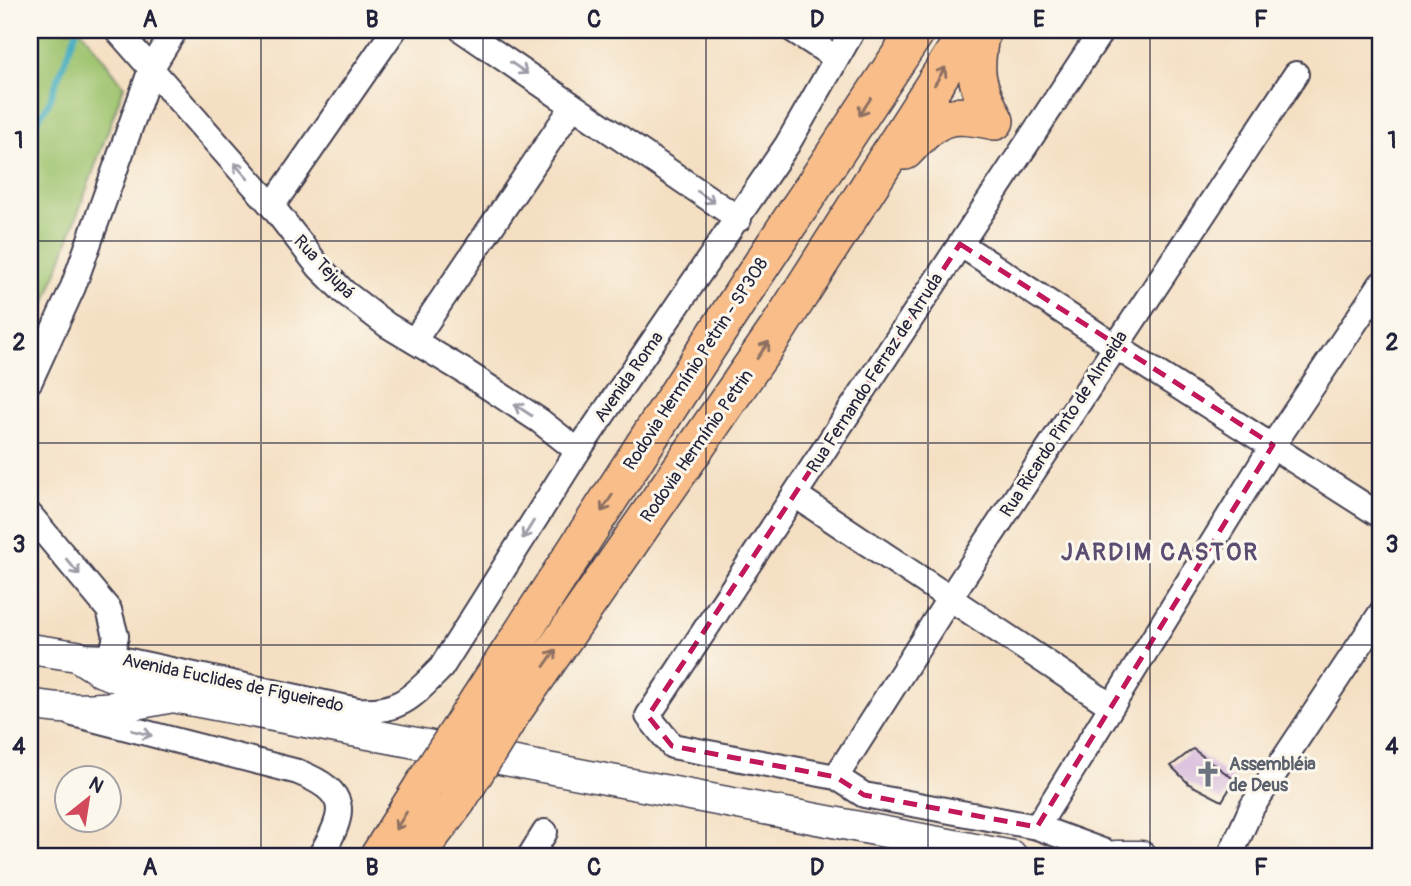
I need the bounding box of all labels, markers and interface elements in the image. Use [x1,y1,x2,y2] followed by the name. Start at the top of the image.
[143,5,158,34] text: A
[365,5,379,34] text: B
[587,5,601,34] text: C
[810,5,824,34] text: D
[1033,5,1045,34] text: E
[1254,5,1268,34] text: F
[509,61,528,75] one-way arrow
[933,67,947,87] one-way arrow
[858,97,872,116] one-way arrow
[15,126,24,155] text: 1
[1388,126,1397,155] text: 1
[233,162,249,180] one-way arrow
[696,190,715,204] one-way arrow
[289,230,359,304] street label: Rua Tejupá
[619,254,773,474] street label: Rodovia Hermínio Petrin - SP308
[802,269,948,477] street label: Rua Fernando Ferraz de Arruda
[995,326,1133,522] street label: Rua Ricardo Pinto de Almeida
[589,327,669,427] street label: Avenida Roma
[13,328,26,357] text: 2
[1386,328,1399,357] text: 2
[756,341,770,360] one-way arrow
[636,365,758,527] street label: Rodovia Hermínio Petrin
[514,403,533,418] one-way arrow
[599,492,613,512] one-way arrow
[521,519,535,539] one-way arrow
[13,530,25,559] text: 3
[1386,530,1398,559] text: 3
[1061,538,1259,567] district label: JARDIM CASTOR
[65,558,81,576] one-way arrow
[120,648,346,718] street label: Avenida Euclides de Figueiredo
[543,649,557,668] one-way arrow
[131,727,153,740] one-way arrow
[12,732,26,761] text: 4
[1385,732,1399,761] text: 4
[1229,753,1316,797] place label: Assembléia de Deus
[1193,759,1223,789] church icon: Assembléia de Deus
[52,764,122,834] north arrow
[84,772,108,799] text: N
[394,811,408,831] one-way arrow
[143,853,158,882] text: A
[365,853,379,882] text: B
[587,853,601,882] text: C
[810,853,824,882] text: D
[1033,853,1045,882] text: E
[1254,853,1268,882] text: F

